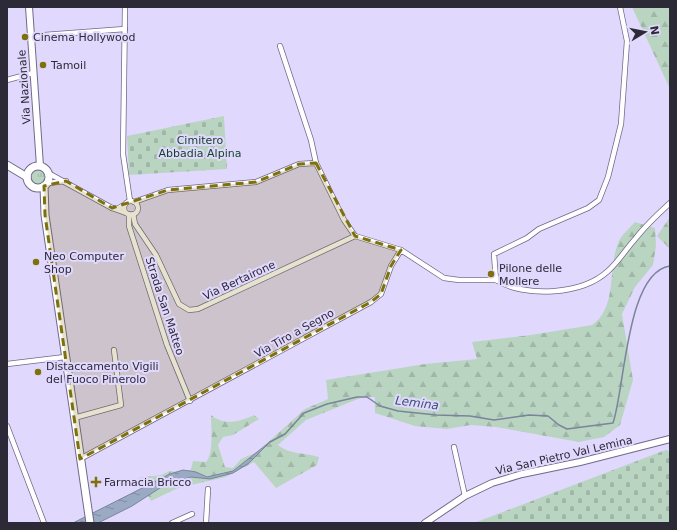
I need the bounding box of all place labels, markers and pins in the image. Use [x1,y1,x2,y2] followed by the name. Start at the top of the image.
[33,31,136,44] place label: Cinema Hollywood
[20,32,30,42] marker: Cinema Hollywood
[50,59,86,72] place label: Tamoil
[38,60,48,70] marker: Tamoil
[44,250,124,276] place label: Neo Computer Shop
[31,257,41,267] marker: Neo Computer Shop
[499,262,562,288] place label: Pilone delle Mollere
[486,269,496,279] marker: Pilone delle Mollere
[46,360,159,386] place label: Distaccamento Vigili del Fuoco Pinerolo
[33,367,43,377] marker: Distaccamento Vigili del Fuoco Pinerolo
[104,476,191,489] place label: Farmacia Bricco
[91,477,101,487] marker: Farmacia Bricco

